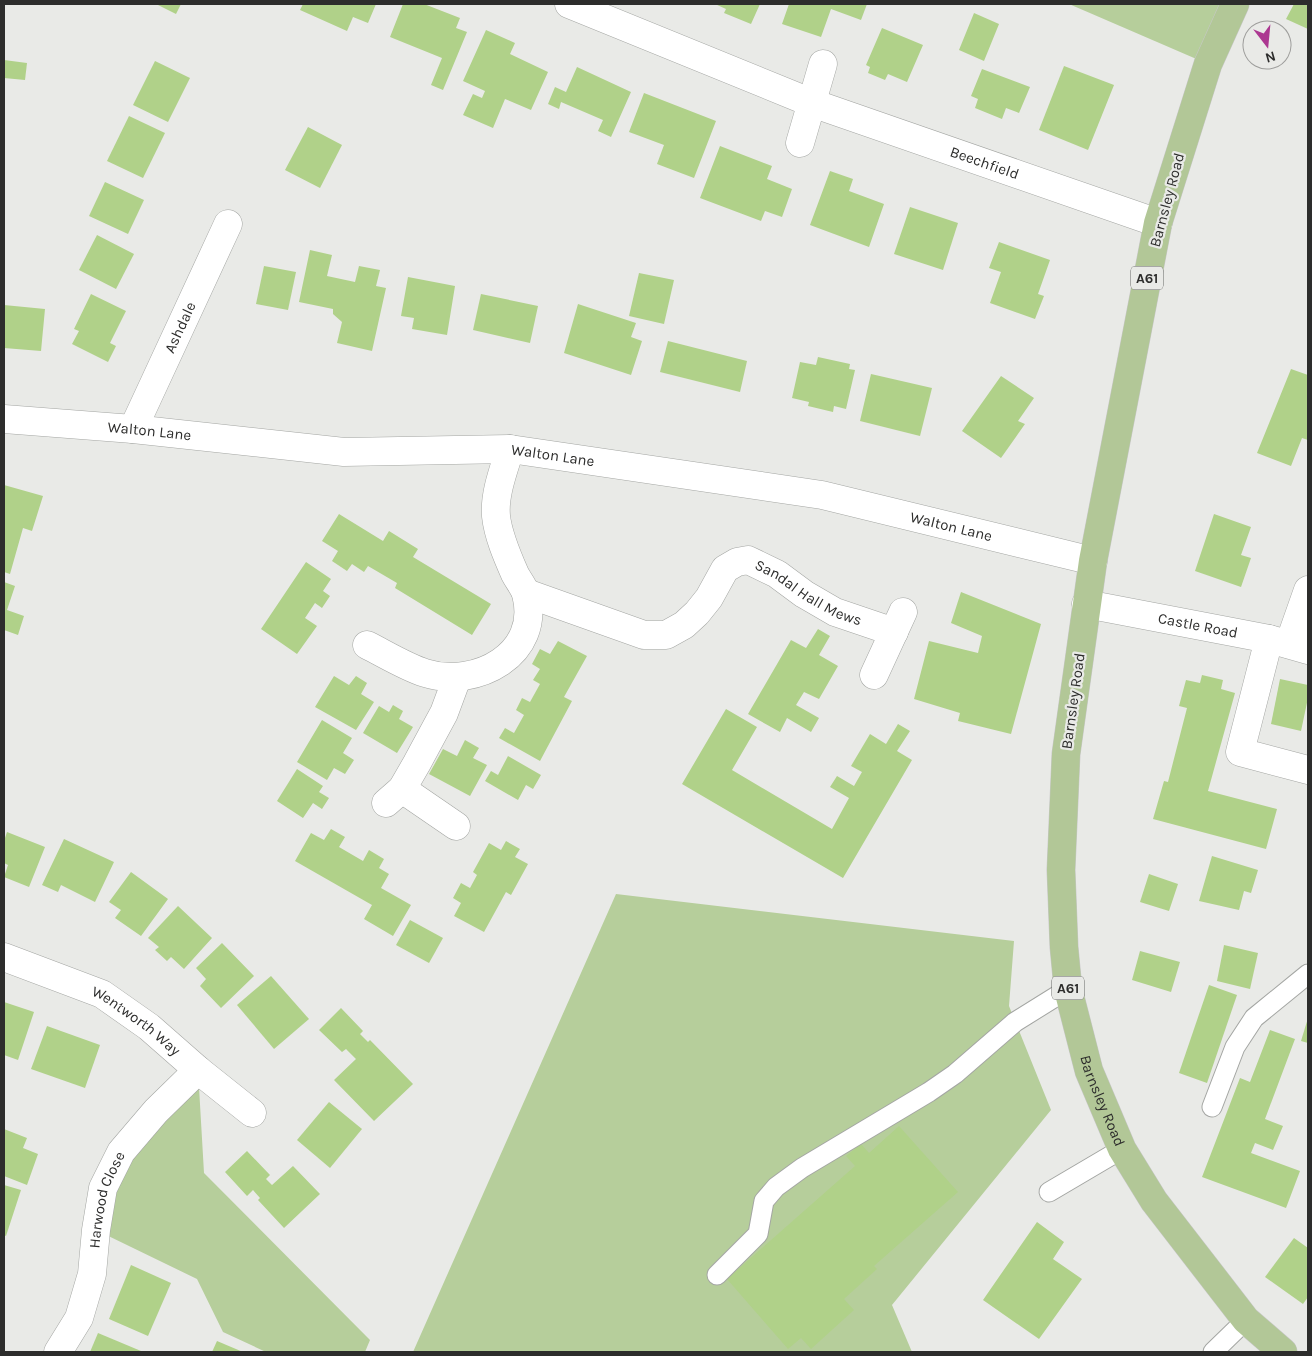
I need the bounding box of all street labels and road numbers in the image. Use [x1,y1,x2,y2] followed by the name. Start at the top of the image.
[948,143,1021,183] street label: Beechfield
[1146,151,1188,249] street label: Barnsley Road
[1131,266,1163,290] road number: A61
[160,299,200,356] street label: Ashdale
[107,418,192,444] street label: Walton Lane
[510,440,596,470] street label: Walton Lane
[908,508,994,545] street label: Walton Lane
[752,556,864,629] street label: Sandal Hall Mews
[1156,609,1239,642] street label: Castle Road
[1057,652,1089,750] street label: Barnsley Road
[1052,976,1084,1000] road number: A61
[90,982,184,1059] street label: Wentworth Way
[1076,1053,1129,1149] street label: Barnsley Road
[85,1148,129,1249] street label: Harwood Close

